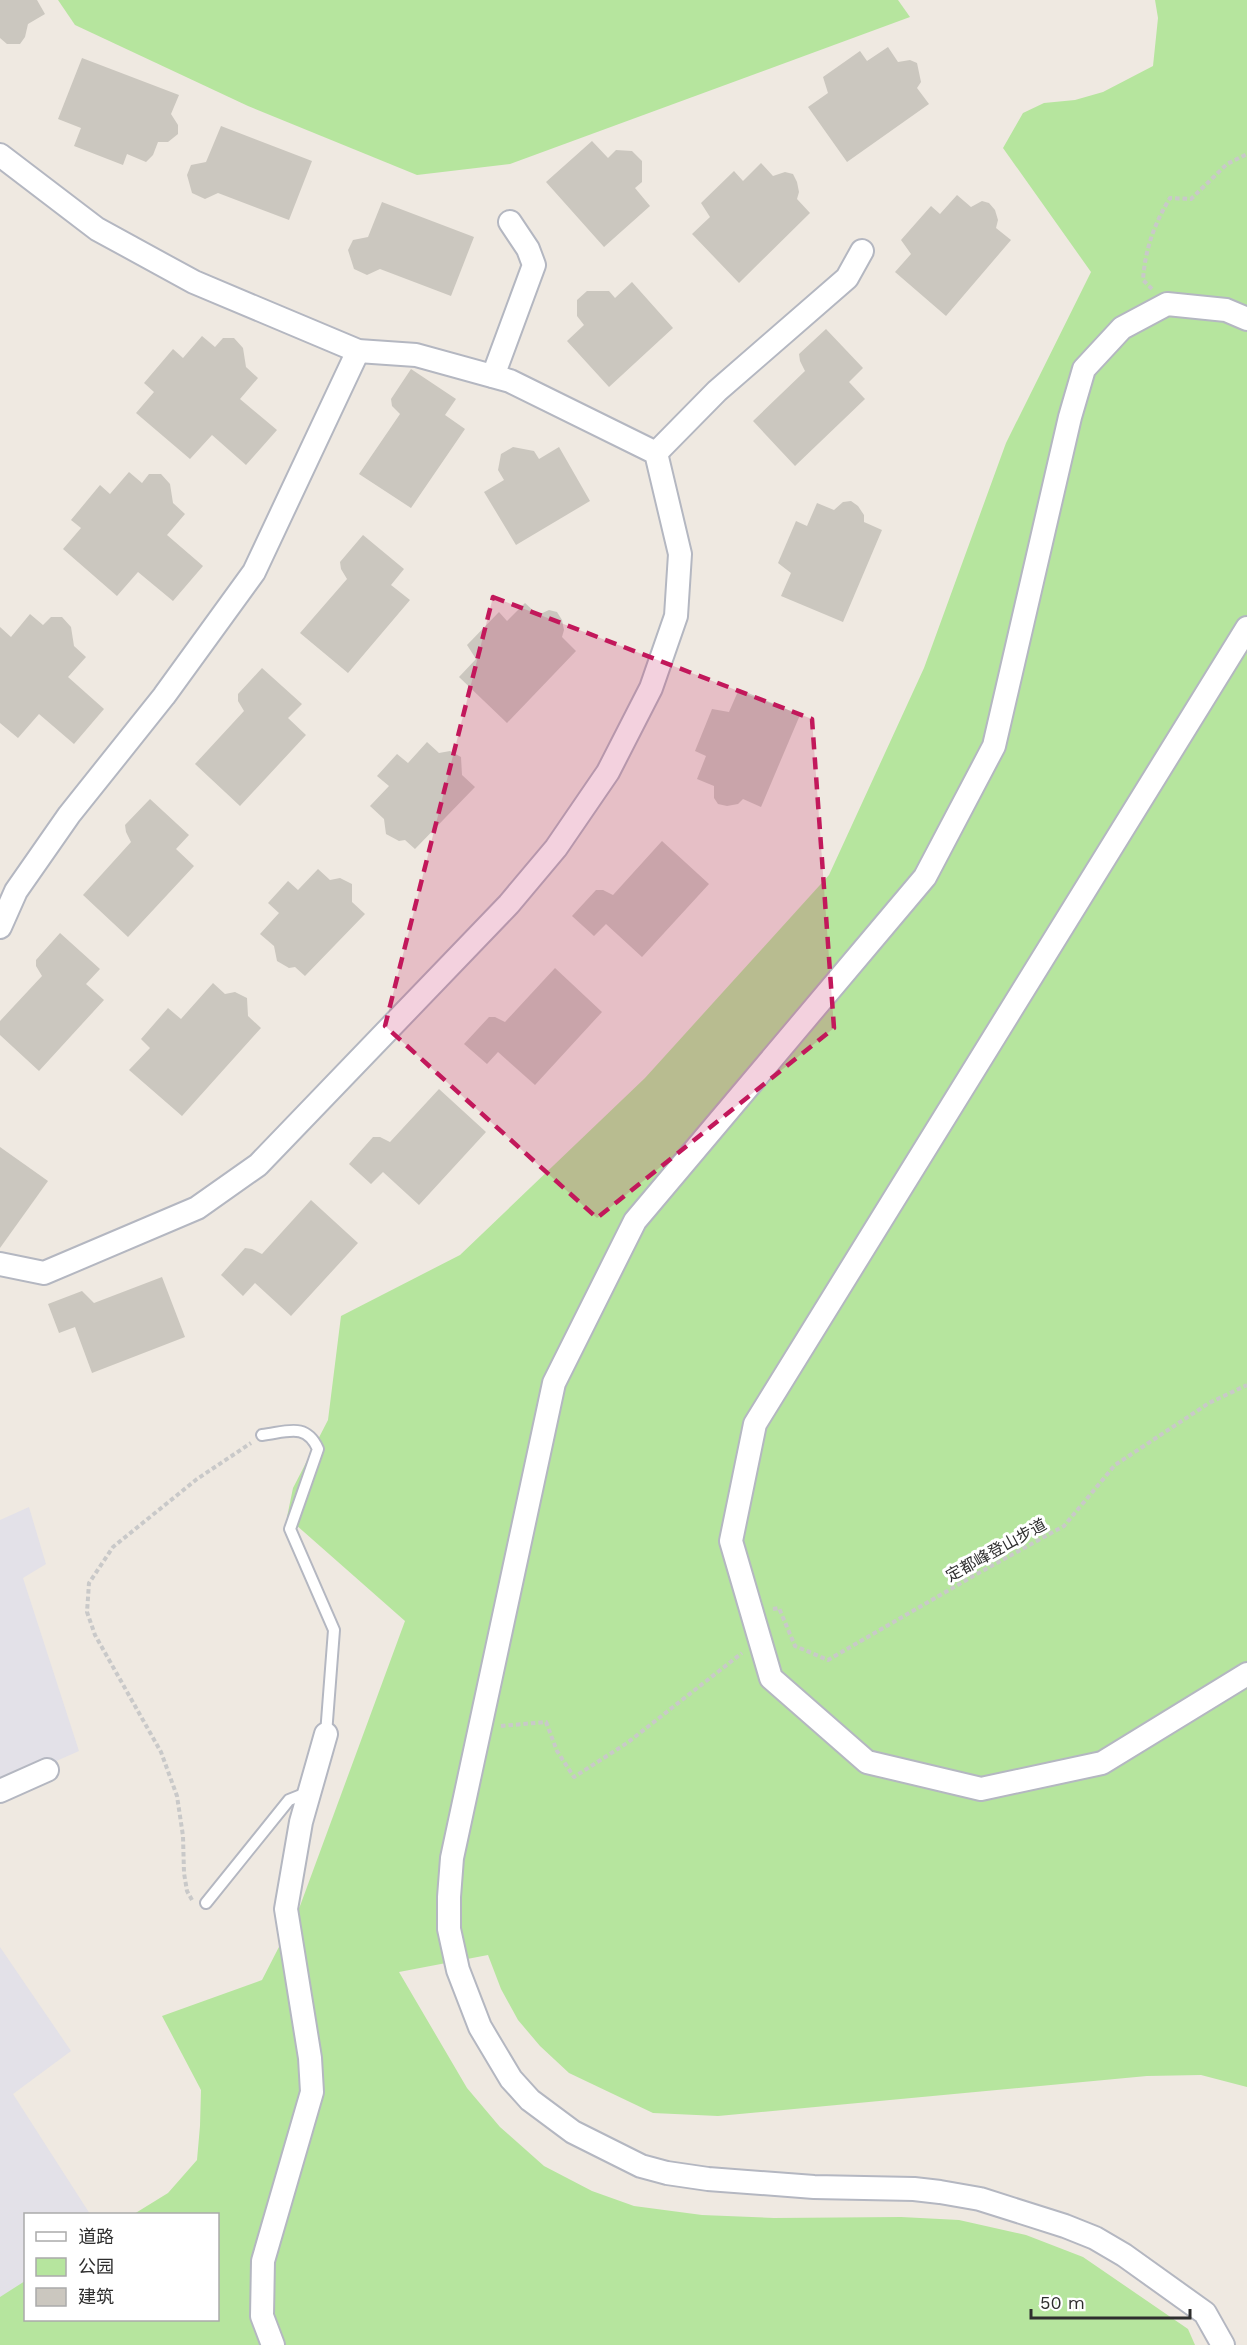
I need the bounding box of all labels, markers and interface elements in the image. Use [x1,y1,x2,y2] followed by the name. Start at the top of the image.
[942,1515,1050,1585] street label: 定都峰登山步道
[24,2213,219,2321] legend
[78,2226,114,2247] text: 道路
[78,2256,114,2277] text: 公园
[1031,2282,1190,2320] scale bar
[78,2286,114,2307] text: 建筑
[1040,2292,1085,2313] text: 50 m

